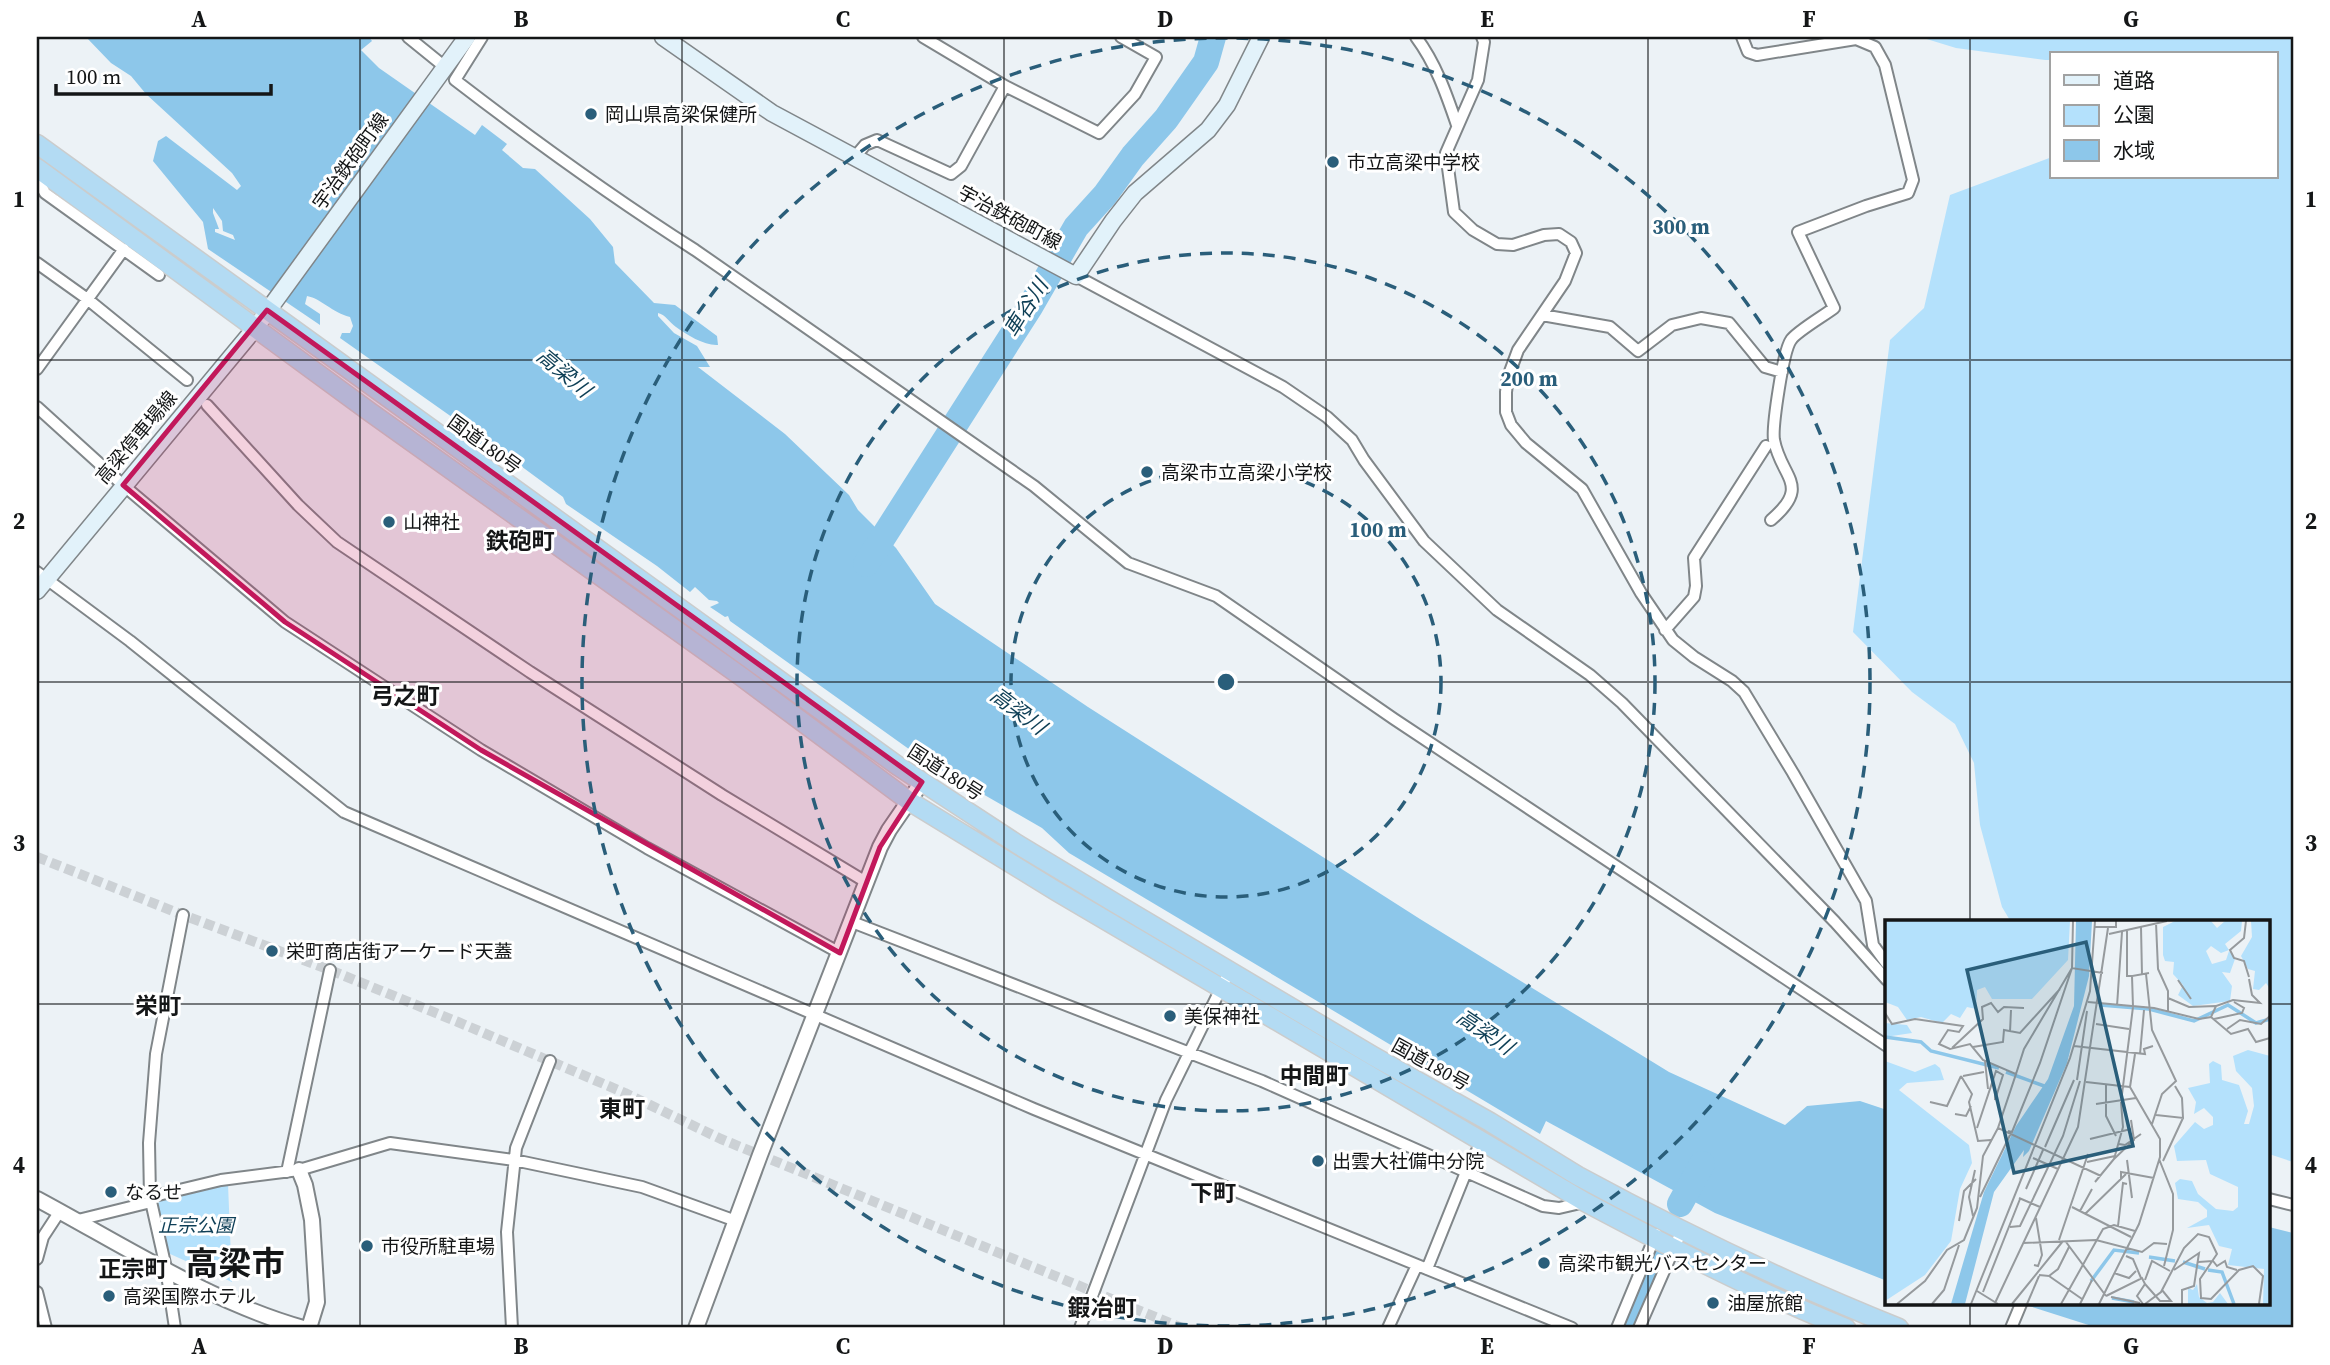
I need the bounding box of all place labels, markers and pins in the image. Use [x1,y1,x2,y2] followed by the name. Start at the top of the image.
[605,101,757,127] place label: 岡山県高梁保健所
[583,106,599,122] marker: 岡山県高梁保健所
[1347,149,1480,175] place label: 市立高梁中学校
[1325,154,1341,170] marker: 市立高梁中学校
[1161,459,1332,485] place label: 高梁市立高梁小学校
[1139,464,1155,480] marker: 高梁市立高梁小学校
[403,509,460,535] place label: 山神社
[381,514,397,530] marker: 山神社
[1214,670,1238,694] centre of rings
[286,938,513,964] place label: 栄町商店街アーケード天蓋
[264,943,280,959] marker: 栄町商店街アーケード天蓋
[1184,1003,1260,1029] place label: 美保神社
[1162,1008,1178,1024] marker: 美保神社
[1332,1148,1484,1174] place label: 出雲大社備中分院
[1310,1153,1326,1169] marker: 出雲大社備中分院
[125,1179,182,1205] place label: なるせ
[103,1184,119,1200] marker: なるせ
[381,1233,495,1259] place label: 市役所駐車場
[359,1238,375,1254] marker: 市役所駐車場
[1558,1250,1767,1276] place label: 高梁市観光バスセンター
[1536,1255,1552,1271] marker: 高梁市観光バスセンター
[123,1283,256,1309] place label: 高梁国際ホテル
[101,1288,117,1304] marker: 高梁国際ホテル
[1727,1290,1803,1316] place label: 油屋旅館
[1705,1295,1721,1311] marker: 油屋旅館

